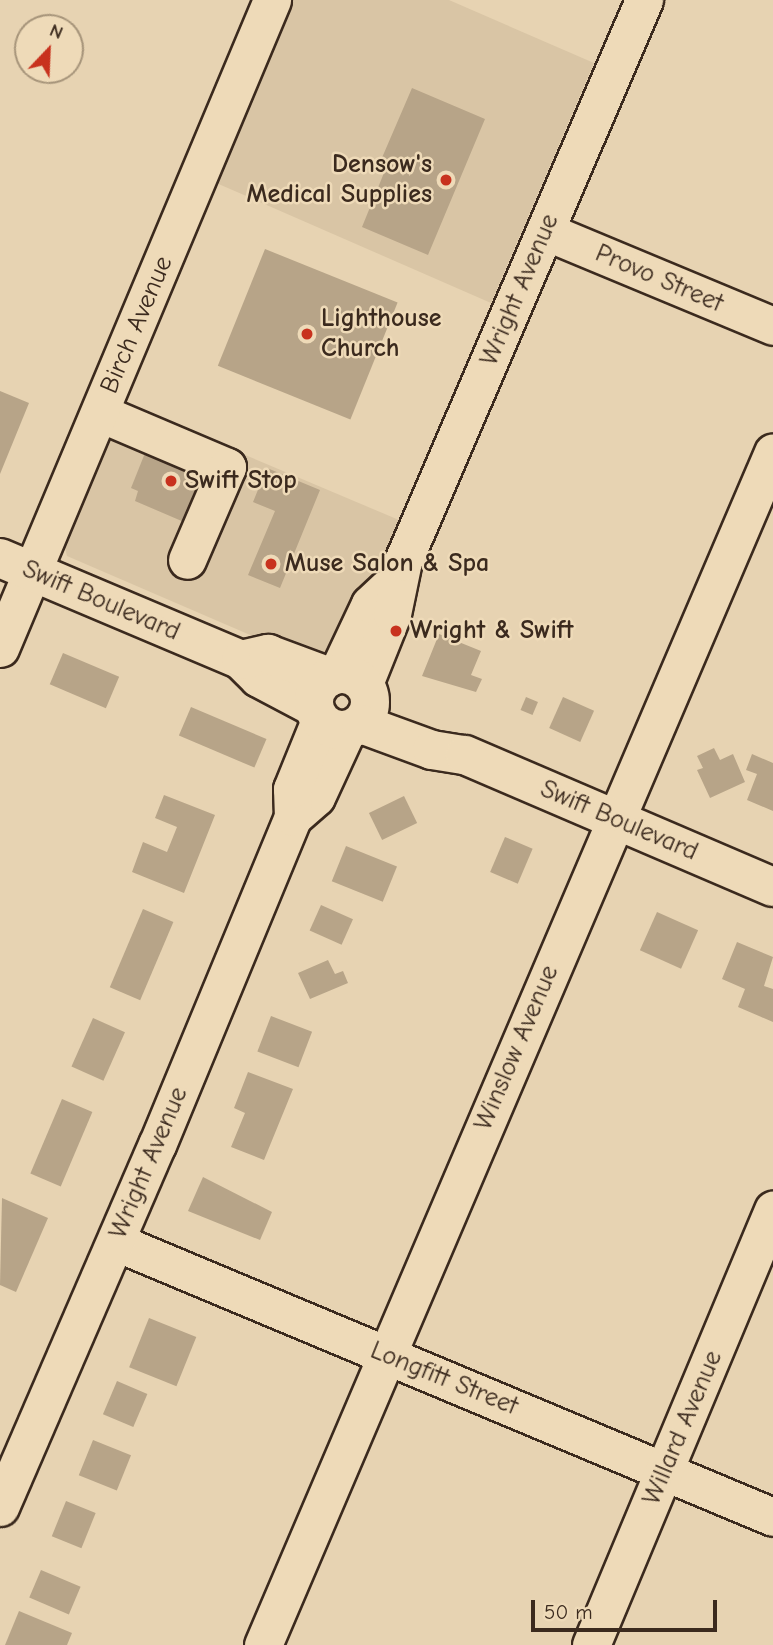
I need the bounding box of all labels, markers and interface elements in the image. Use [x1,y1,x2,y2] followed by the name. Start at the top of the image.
[14,14,84,84] north arrow
[46,19,66,44] text: N
[247,149,432,210] place label: Densow's Medical Supplies
[438,172,454,188] marker: Densow's Medical Supplies
[474,209,566,371] street label: Wright Avenue
[590,238,728,320] street label: Provo Street
[94,252,180,398] street label: Birch Avenue
[321,303,442,364] place label: Lighthouse Church
[299,326,315,342] marker: Lighthouse Church
[185,465,297,497] place label: Swift Stop
[163,473,179,489] marker: Swift Stop
[285,548,489,580] place label: Muse Salon & Spa
[18,554,184,648] street label: Swift Boulevard
[263,556,279,572] marker: Muse Salon & Spa
[410,615,574,647] place label: Wright & Swift
[388,623,404,639] marker: Wright & Swift
[536,774,702,868] street label: Swift Boulevard
[468,961,566,1135] street label: Winslow Avenue
[103,1082,195,1244] street label: Wright Avenue
[366,1335,522,1423] street label: Longfitt Street
[637,1346,729,1510] street label: Willard Avenue
[535,1586,720,1630] scale bar
[544,1600,593,1624] text: 50 m

